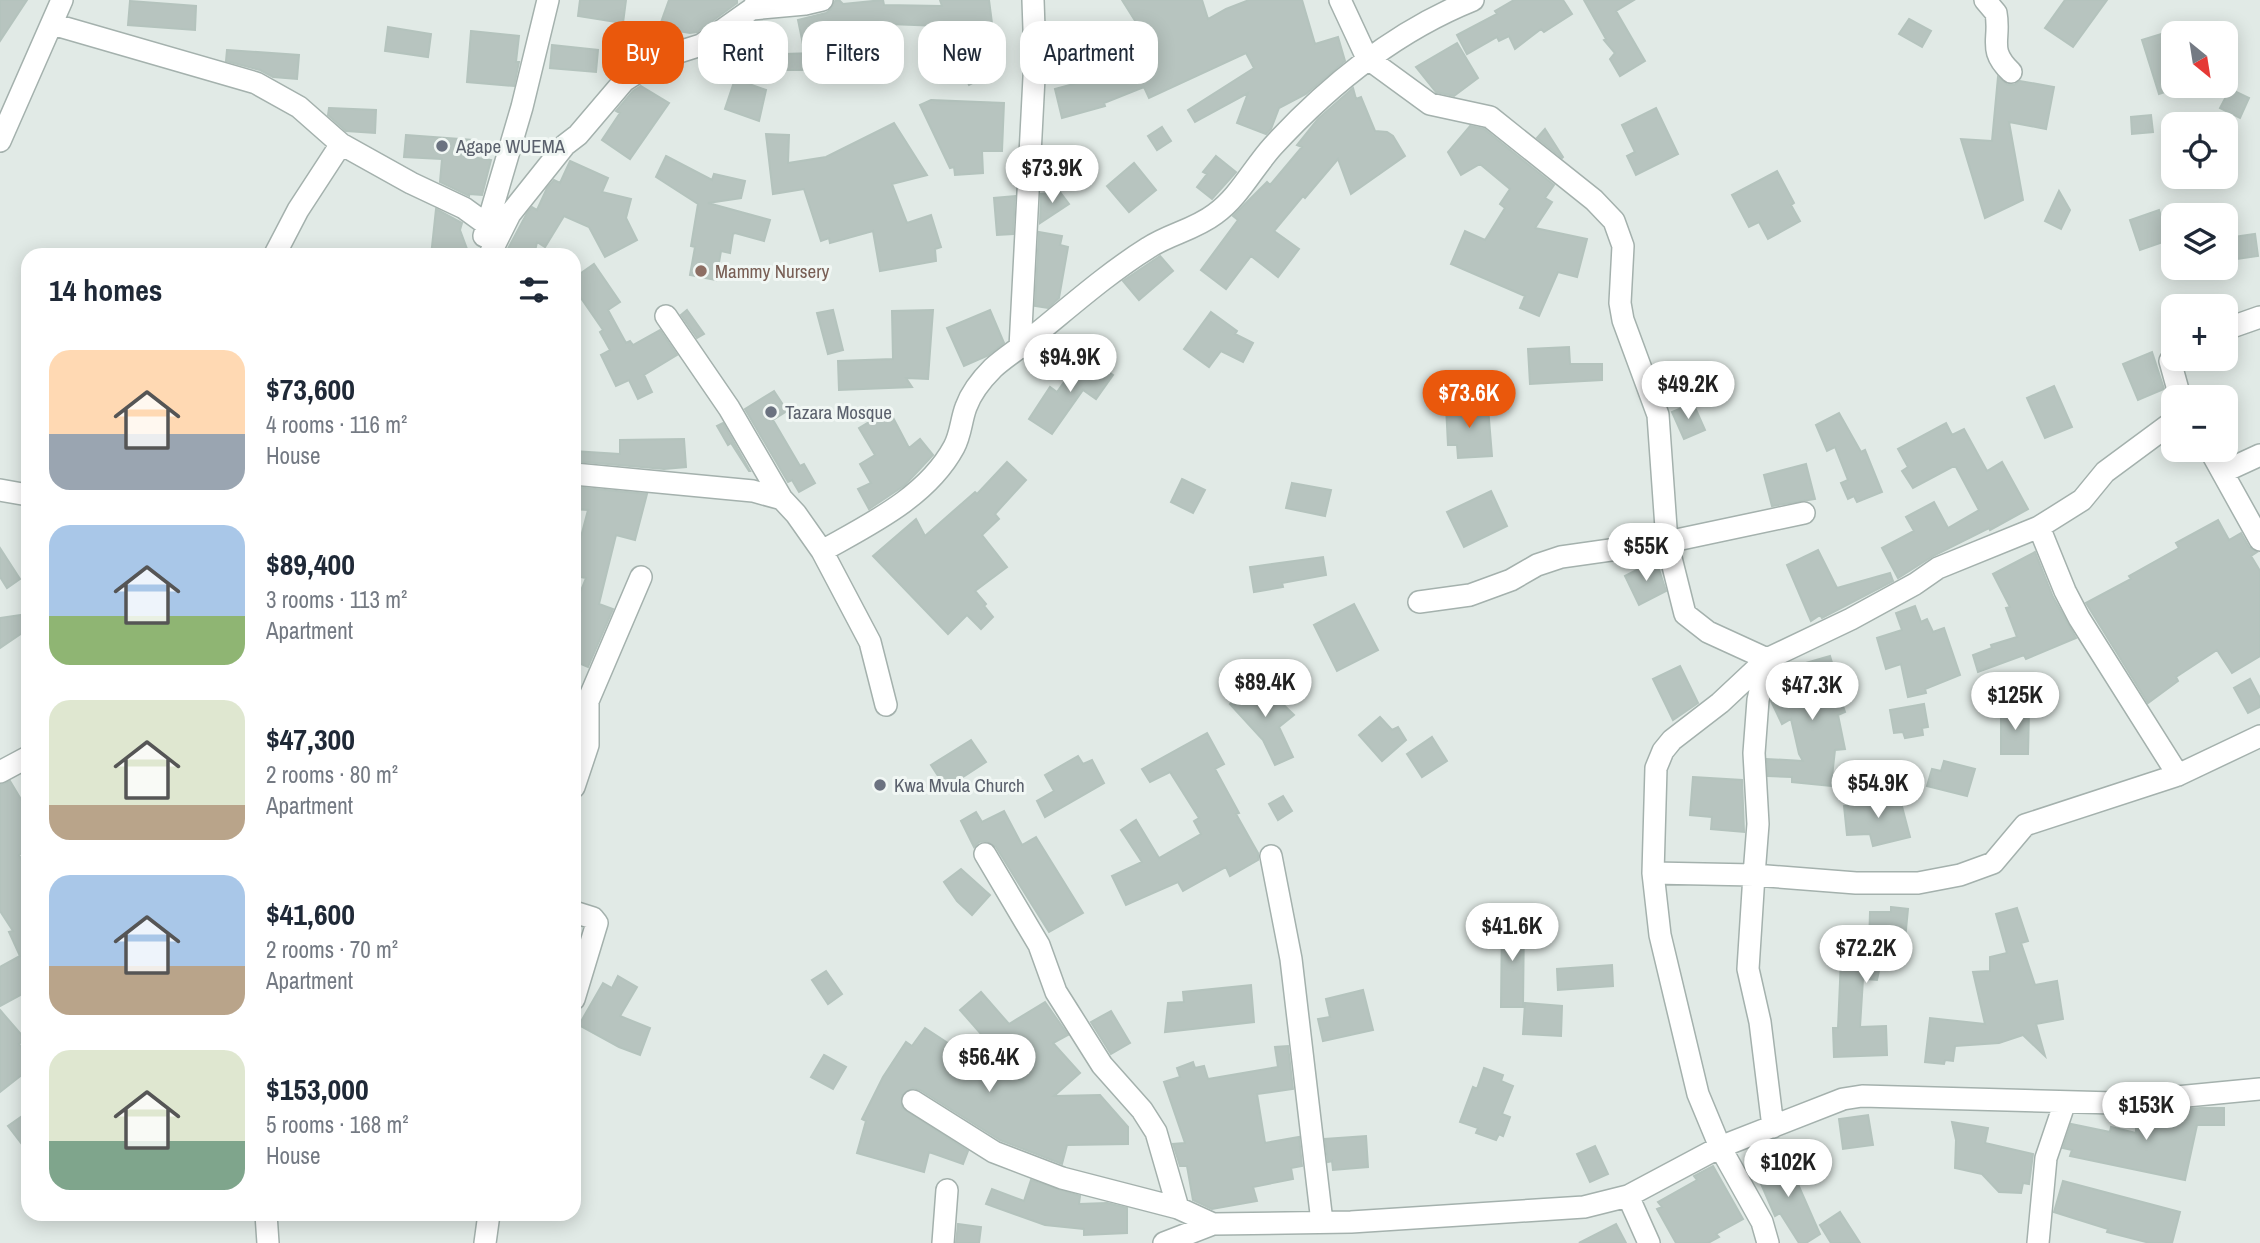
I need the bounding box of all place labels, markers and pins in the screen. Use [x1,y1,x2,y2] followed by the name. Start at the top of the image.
[455,133,566,159] place label: Agape WUEMA
[434,138,450,154] marker: Agape WUEMA
[995,146,1109,205] pin: $73.9K
[715,258,829,284] place label: Mammy Nursery
[693,263,709,279] marker: Mammy Nursery
[1013,334,1127,394] pin: $94.9K
[1631,362,1745,421] pin: $49.2K
[1412,370,1526,430] pin: $73.6K
[785,399,892,425] place label: Tazara Mosque
[763,404,779,420] marker: Tazara Mosque
[1605,524,1687,583] pin: $55K
[1208,660,1322,719] pin: $89.4K
[1755,662,1869,722] pin: $47.3K
[1966,672,2064,732] pin: $125K
[1821,760,1935,820] pin: $54.9K
[894,772,1025,798] place label: Kwa Mvula Church
[872,777,888,793] marker: Kwa Mvula Church
[1455,904,1569,963] pin: $41.6K
[1809,926,1923,985] pin: $72.2K
[932,1034,1046,1094] pin: $56.4K
[2097,1082,2195,1142] pin: $153K
[1739,1140,1837,1199] pin: $102K

